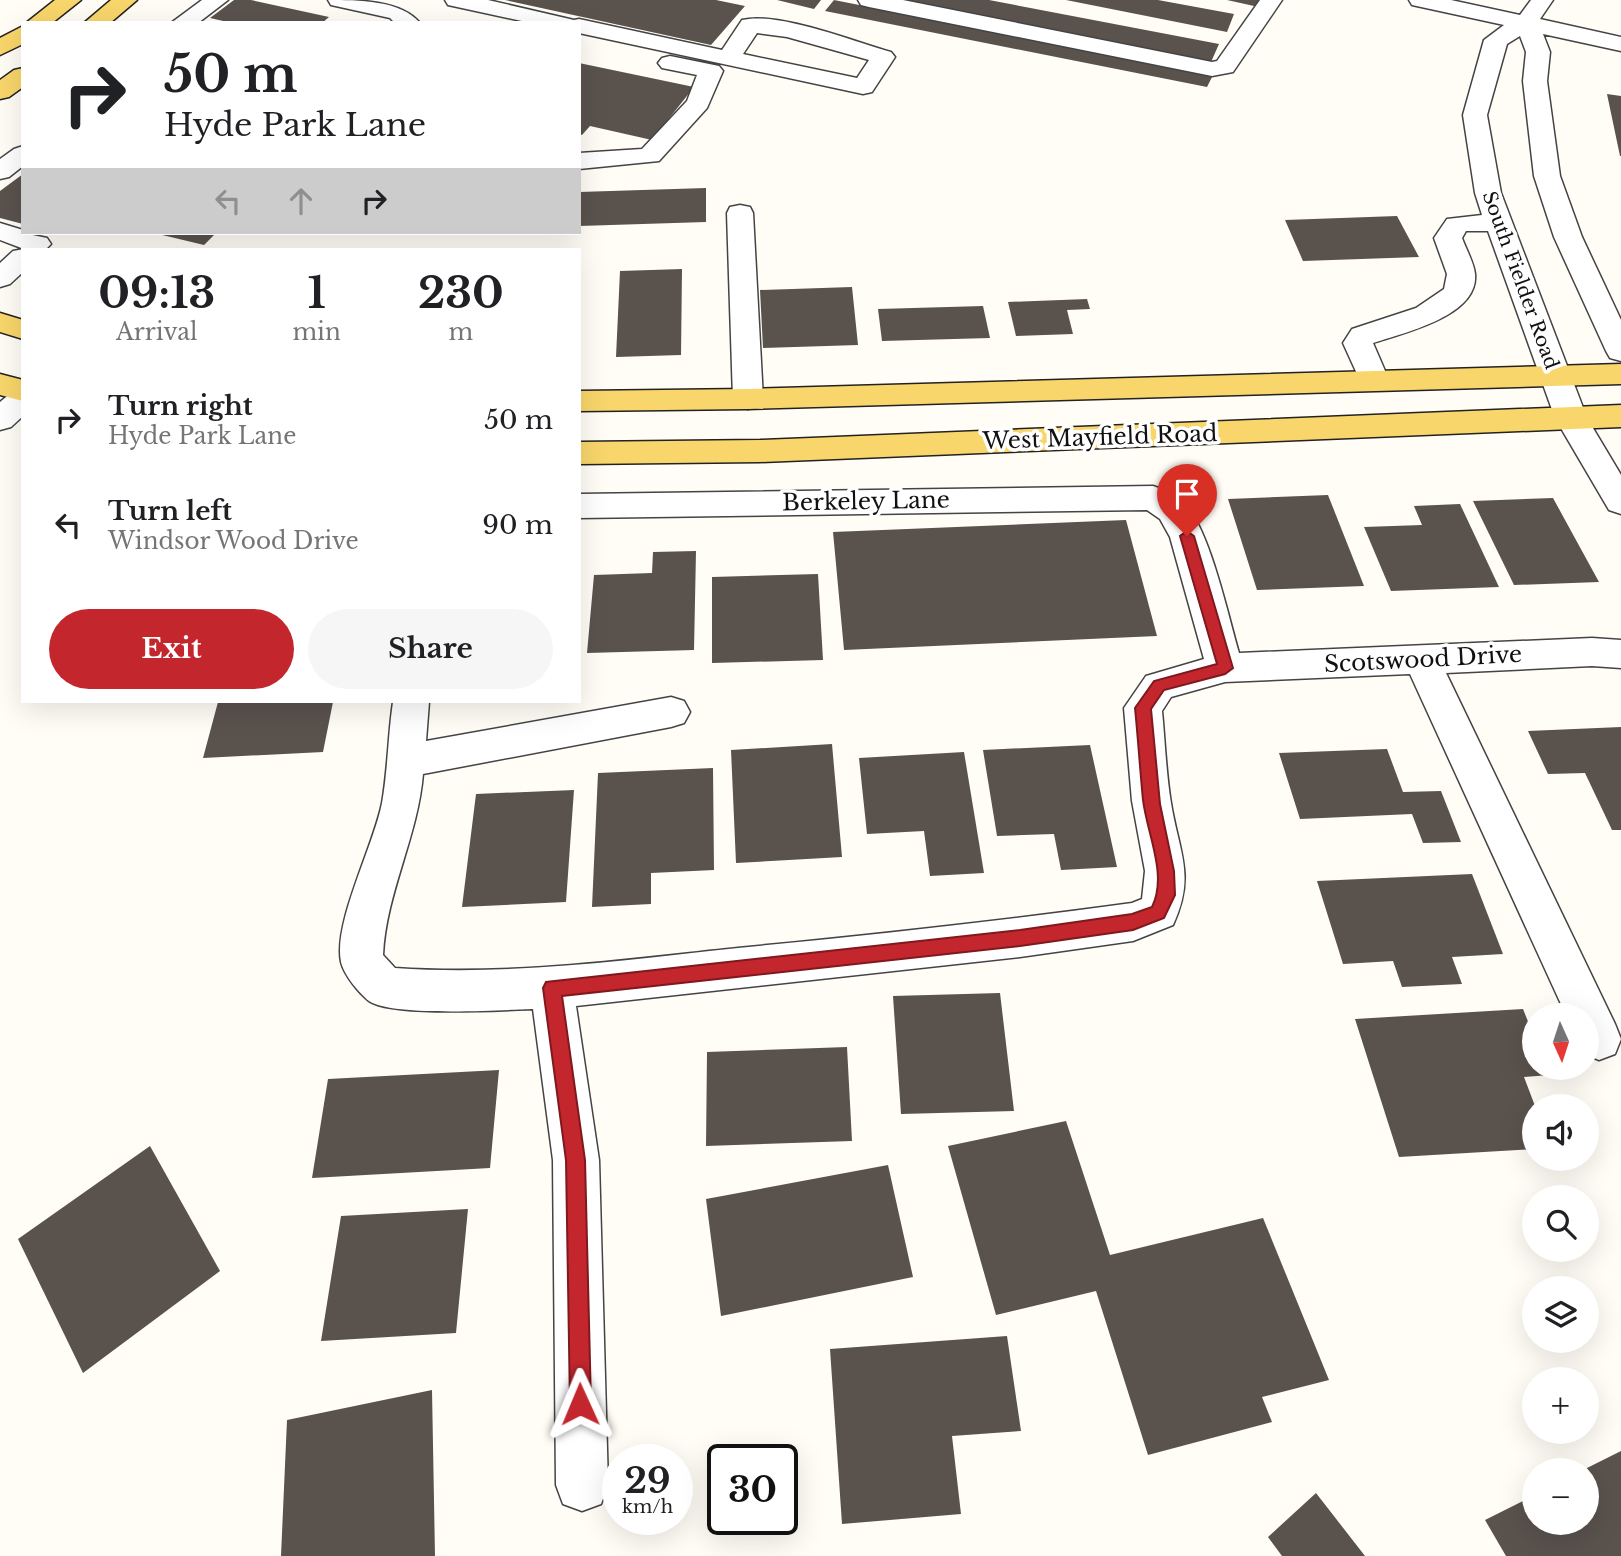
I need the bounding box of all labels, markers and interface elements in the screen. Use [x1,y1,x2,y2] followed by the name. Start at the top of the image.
[164,44,297,105] text: 50 m
[49,49,140,140] icon: right
[164,105,426,145] text: Hyde Park Lane
[209,182,247,220] icon: left
[282,182,320,220] icon: ahead
[355,182,393,220] icon: right
[1478,188,1563,372] street label: South Fielder Road
[98,267,215,319] text: 09:13
[307,267,326,319] text: 1
[418,267,504,319] text: 230
[116,318,197,346] text: Arrival
[292,318,341,346] text: min
[449,318,473,346] text: m
[108,390,253,422] text: Turn right
[49,401,87,439] icon: right
[484,404,553,436] text: 50 m
[981,419,1218,455] street label: West Mayfield Road
[108,422,296,450] text: Hyde Park Lane
[1157,464,1217,536] pin
[1168,475,1206,513] icon: arrive
[782,486,950,516] street label: Berkeley Lane
[108,495,232,527] text: Turn left
[49,506,87,544] icon: left
[482,509,553,541] text: 90 m
[108,527,359,555] text: Windsor Wood Drive
[49,609,294,689] button: Exit
[308,609,553,689] button: Share
[1323,640,1523,678] street label: Scotswood Drive
[1522,1003,1600,1080] north arrow
[1522,1003,1599,1535] map controls
[1522,1094,1599,1171] button: sound
[1522,1185,1599,1262] button: search
[1522,1276,1599,1353] button: layers
[543,1367,617,1441] position arrow
[1522,1367,1599,1444] button: +
[707,1444,798,1535] speed limit sign: 30
[1522,1458,1599,1535] button: −
[624,1459,671,1502] text: 29
[622,1496,673,1518] text: km/h

